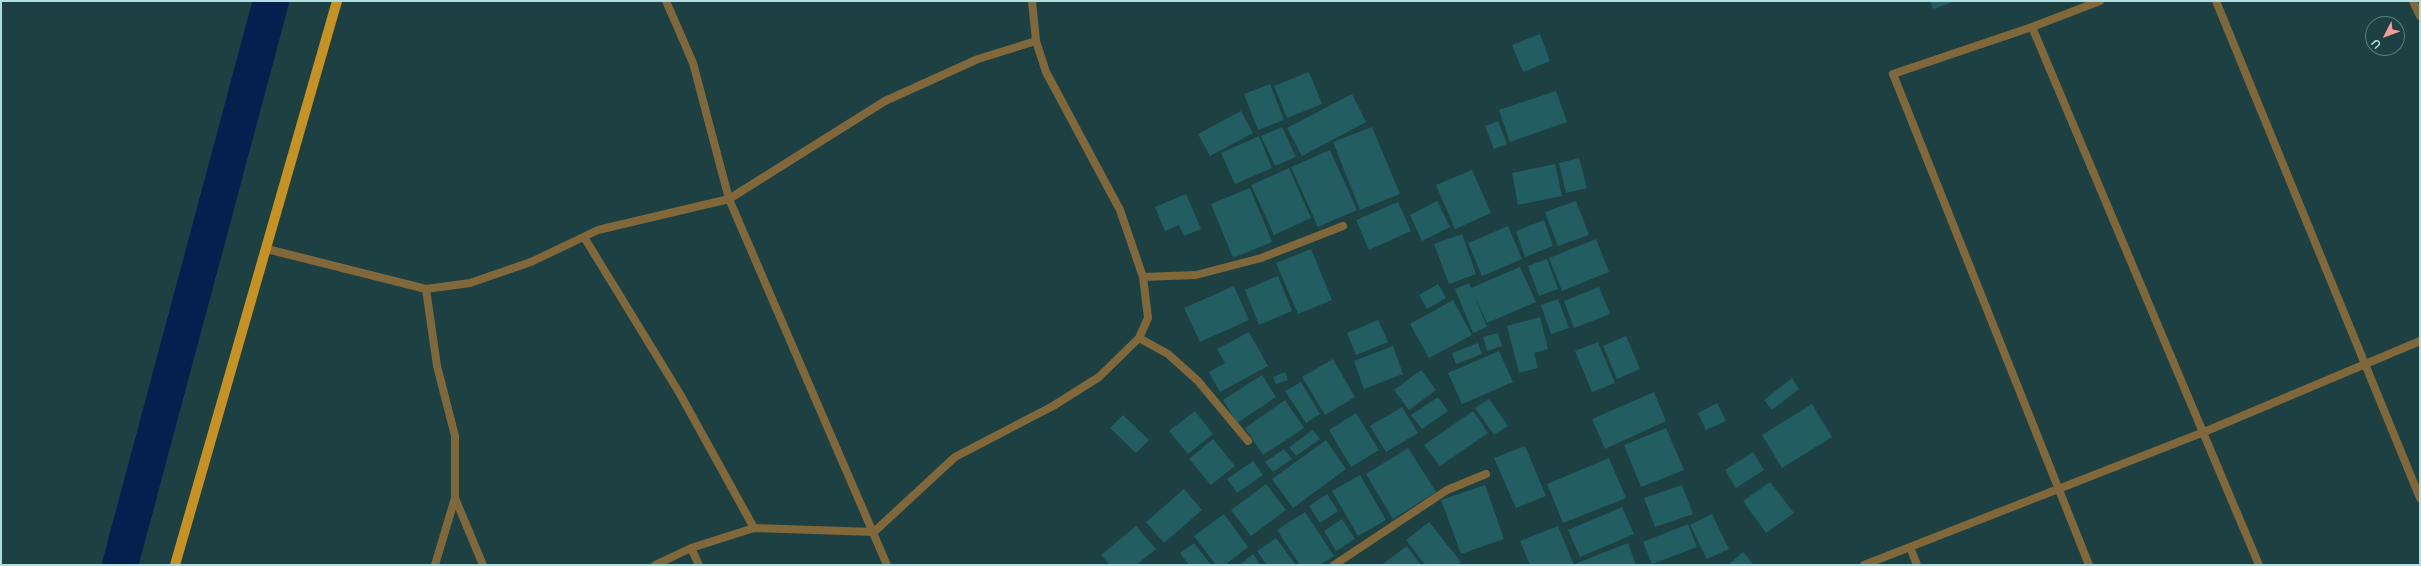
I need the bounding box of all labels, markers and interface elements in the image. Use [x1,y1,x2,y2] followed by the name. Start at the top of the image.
[2365,16,2405,56] north arrow
[2369,36,2384,51] text: U

